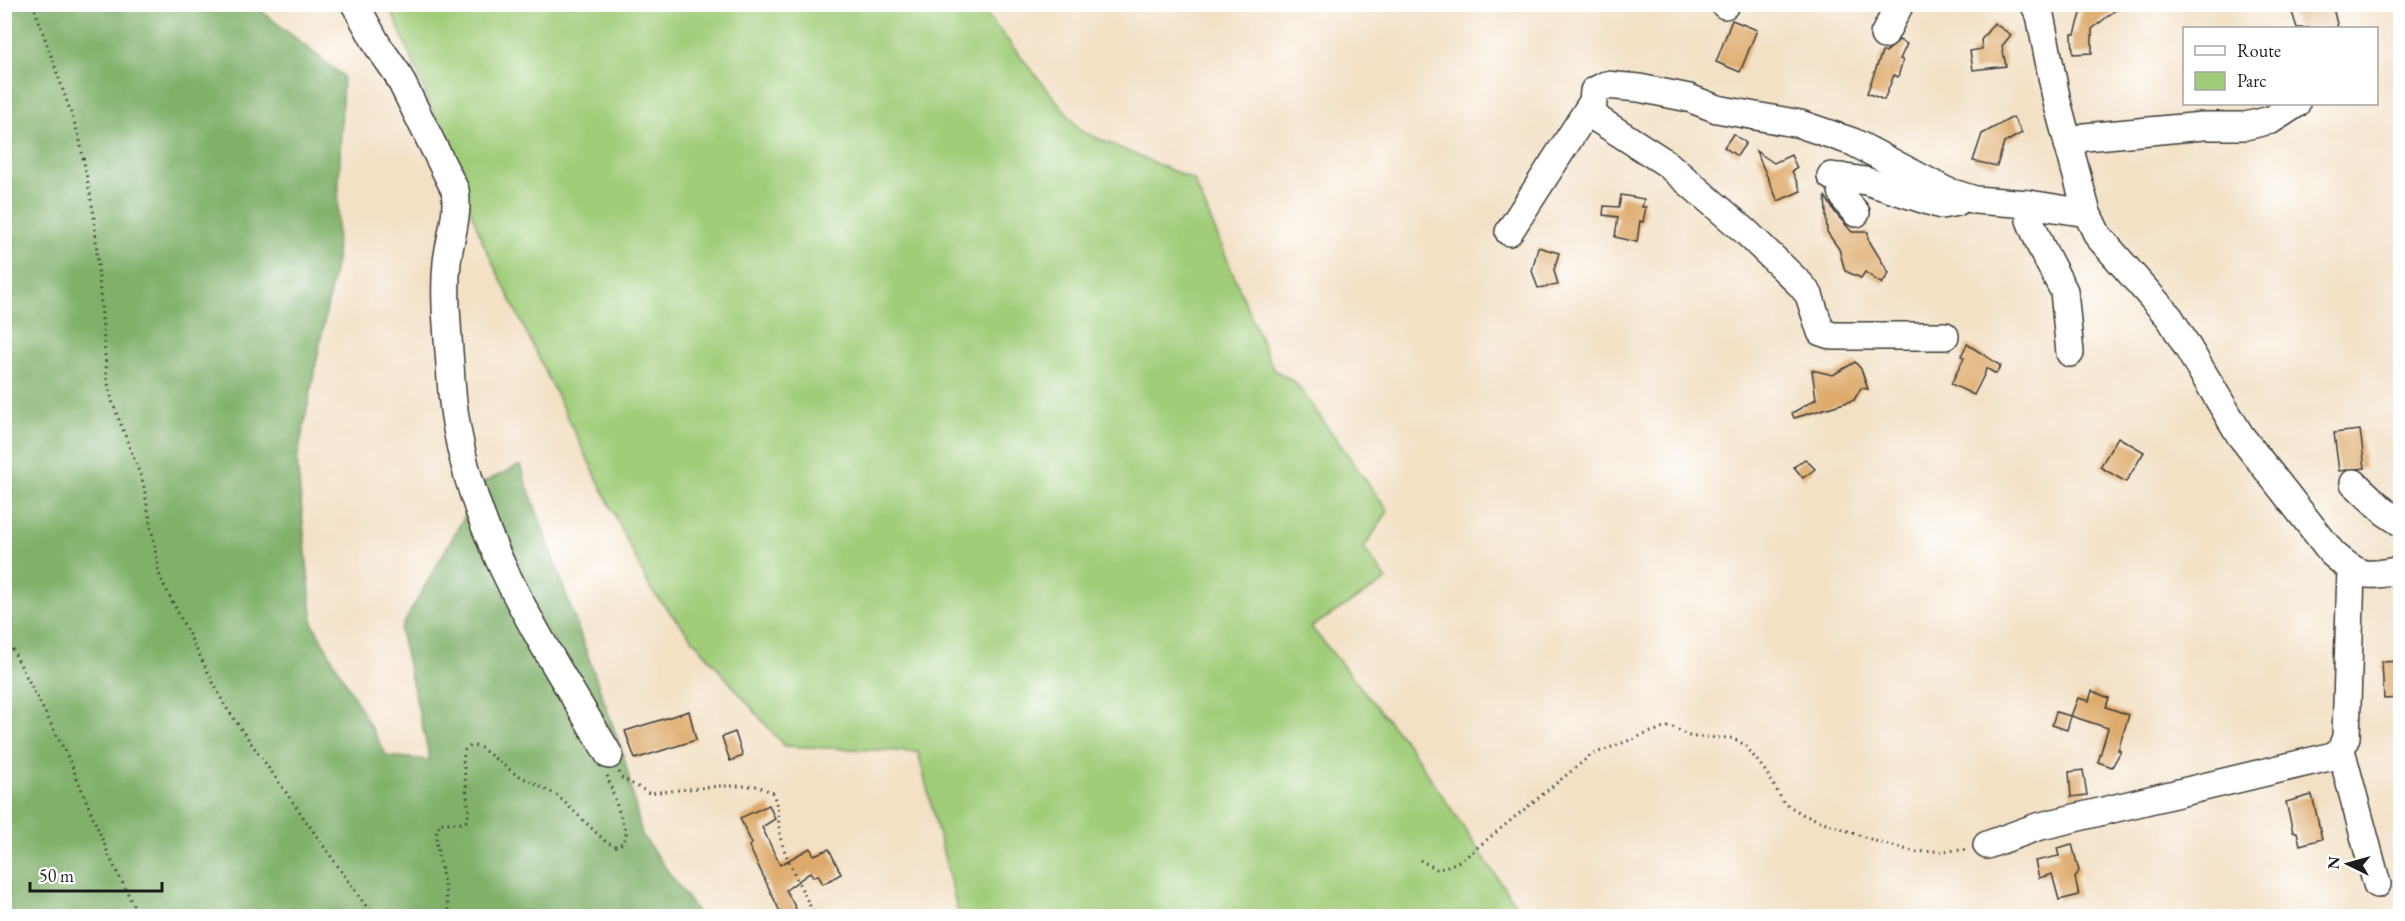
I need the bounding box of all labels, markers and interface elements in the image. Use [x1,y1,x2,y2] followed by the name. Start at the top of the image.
[2183,27,2378,105] legend
[2237,39,2281,62] text: Route
[2237,69,2267,92] text: Parc
[2318,834,2378,894] north arrow
[30,855,162,893] scale bar
[2323,855,2345,870] text: N
[39,864,74,887] text: 50 m

